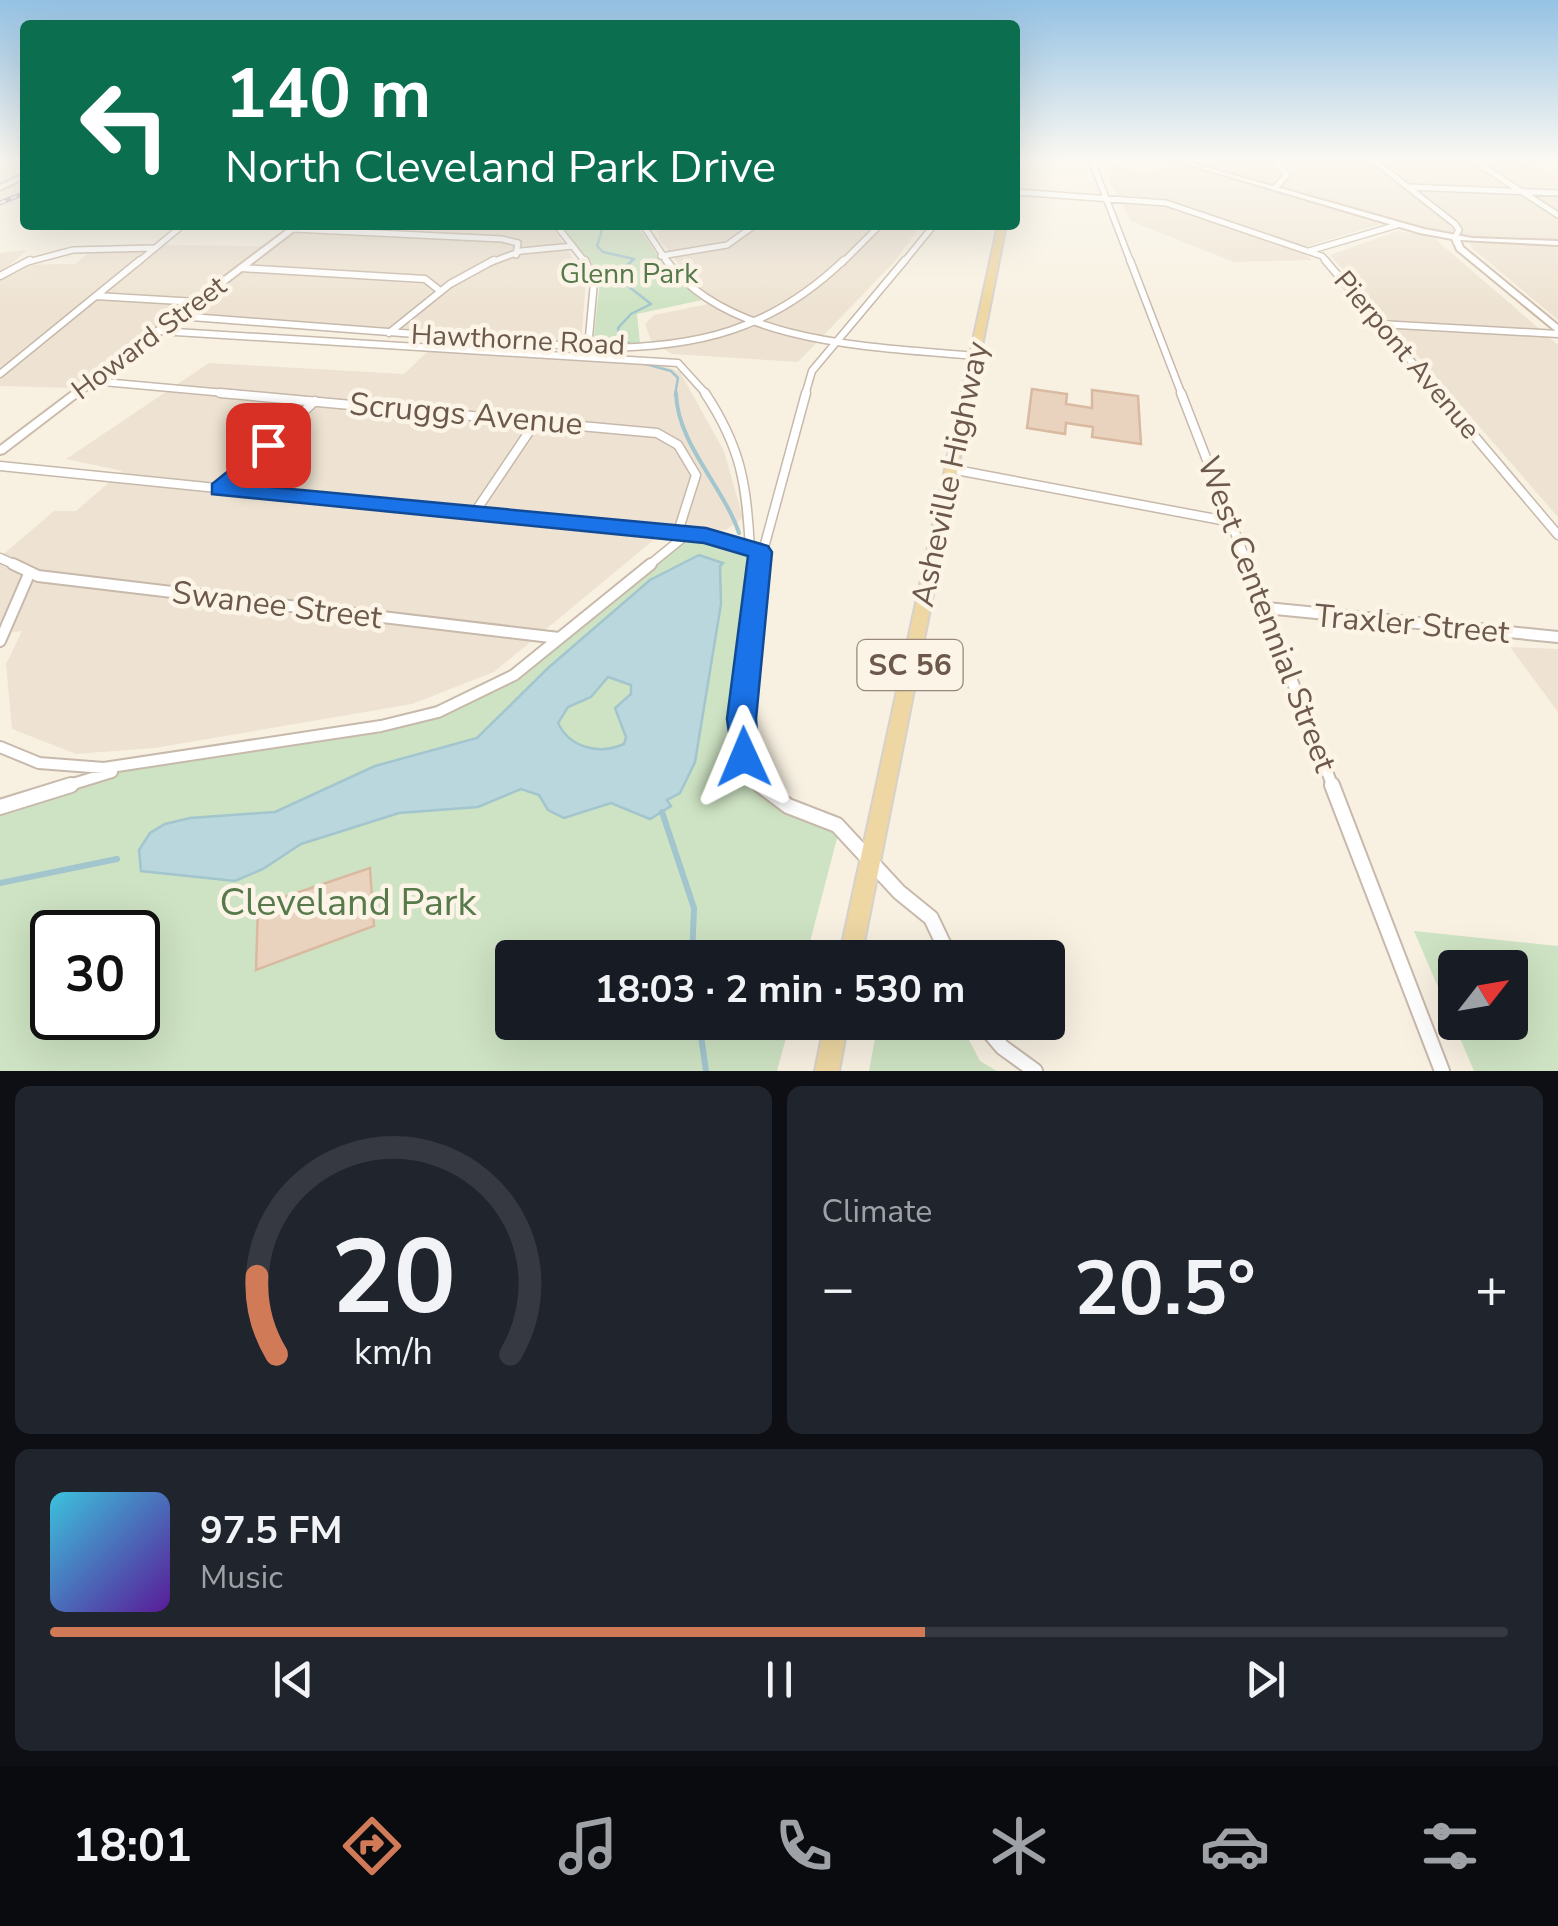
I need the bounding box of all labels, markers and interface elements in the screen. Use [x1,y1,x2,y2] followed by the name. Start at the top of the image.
[225,46,431,142] text: 140 m
[60,60,190,190] icon: left
[225,137,776,198] text: North Cleveland Park Drive
[560,255,699,293] park label: Glenn Park
[1325,263,1489,447] street label: Pierpont Avenue
[64,267,234,409] street label: Howard Street
[410,315,626,365] street label: Hawthorne Road
[901,337,999,610] street label: Asheville Highway
[348,382,584,446] street label: Scruggs Avenue
[226,403,311,488] pin
[241,418,296,473] icon: arrive
[1187,450,1347,779] street label: West Centennial Street
[170,571,385,639] street label: Swanee Street
[1313,594,1512,654] street label: Traxler Street
[858,640,962,690] road number: SC 56
[692,705,796,809] position arrow
[220,877,477,928] park label: Cleveland Park
[30,910,160,1040] speed limit sign: 30
[1438,950,1528,1040] north arrow
[1438,950,1528,1040] map controls
[595,964,965,1015] text: 18:03 · 2 min · 530 m
[822,1190,932,1233] text: Climate
[331,1207,456,1349] text: 20
[1074,1238,1256,1340] text: 20.5°
[822,1251,855,1326] text: −
[1475,1251,1508,1326] text: +
[354,1328,433,1377] text: km/h
[200,1505,342,1556] text: 97.5 FM
[200,1556,283,1599] text: Music
[266,1652,321,1707] icon: previous
[752,1652,807,1707] icon: pause
[1238,1652,1293,1707] icon: next
[337,1811,407,1881] icon: directions
[553,1811,623,1881] icon: music
[769,1811,839,1881] icon: phone
[984,1811,1054,1881] icon: climate
[1200,1811,1270,1881] icon: car
[1415,1811,1485,1881] icon: filters
[73,1816,192,1877] text: 18:01

